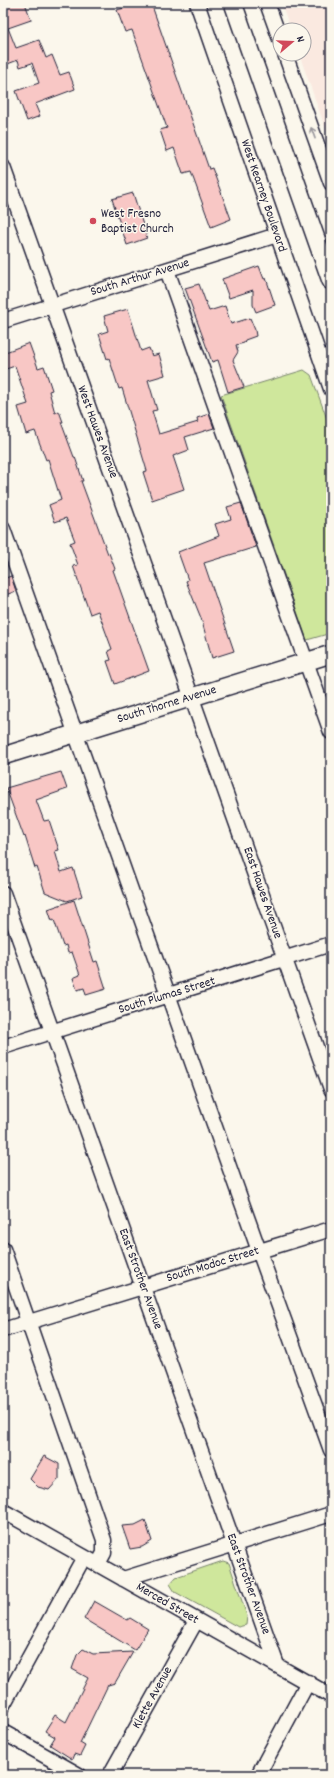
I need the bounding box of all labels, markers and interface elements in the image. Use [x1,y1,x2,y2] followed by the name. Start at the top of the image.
[272,22,312,62] north arrow
[291,34,308,45] text: N
[309,128,317,140] one-way arrow
[235,137,291,255] street label: West Kearney Boulevard
[101,205,174,239] place label: West Fresno Baptist Church
[88,216,98,226] marker: West Fresno Baptist Church
[88,254,192,302] street label: South Arthur Avenue
[71,383,123,481] street label: West Hawes Avenue
[115,681,219,729] street label: South Thorne Avenue
[237,844,287,942] street label: East Hawes Avenue
[116,972,218,1020] street label: South Plumas Street
[113,1226,167,1332] street label: East Strother Avenue
[164,1242,262,1288] street label: South Modoc Street
[221,1531,275,1637] street label: East Strother Avenue
[132,1578,202,1630] street label: Merced Street
[128,1663,178,1733] street label: Klette Avenue

